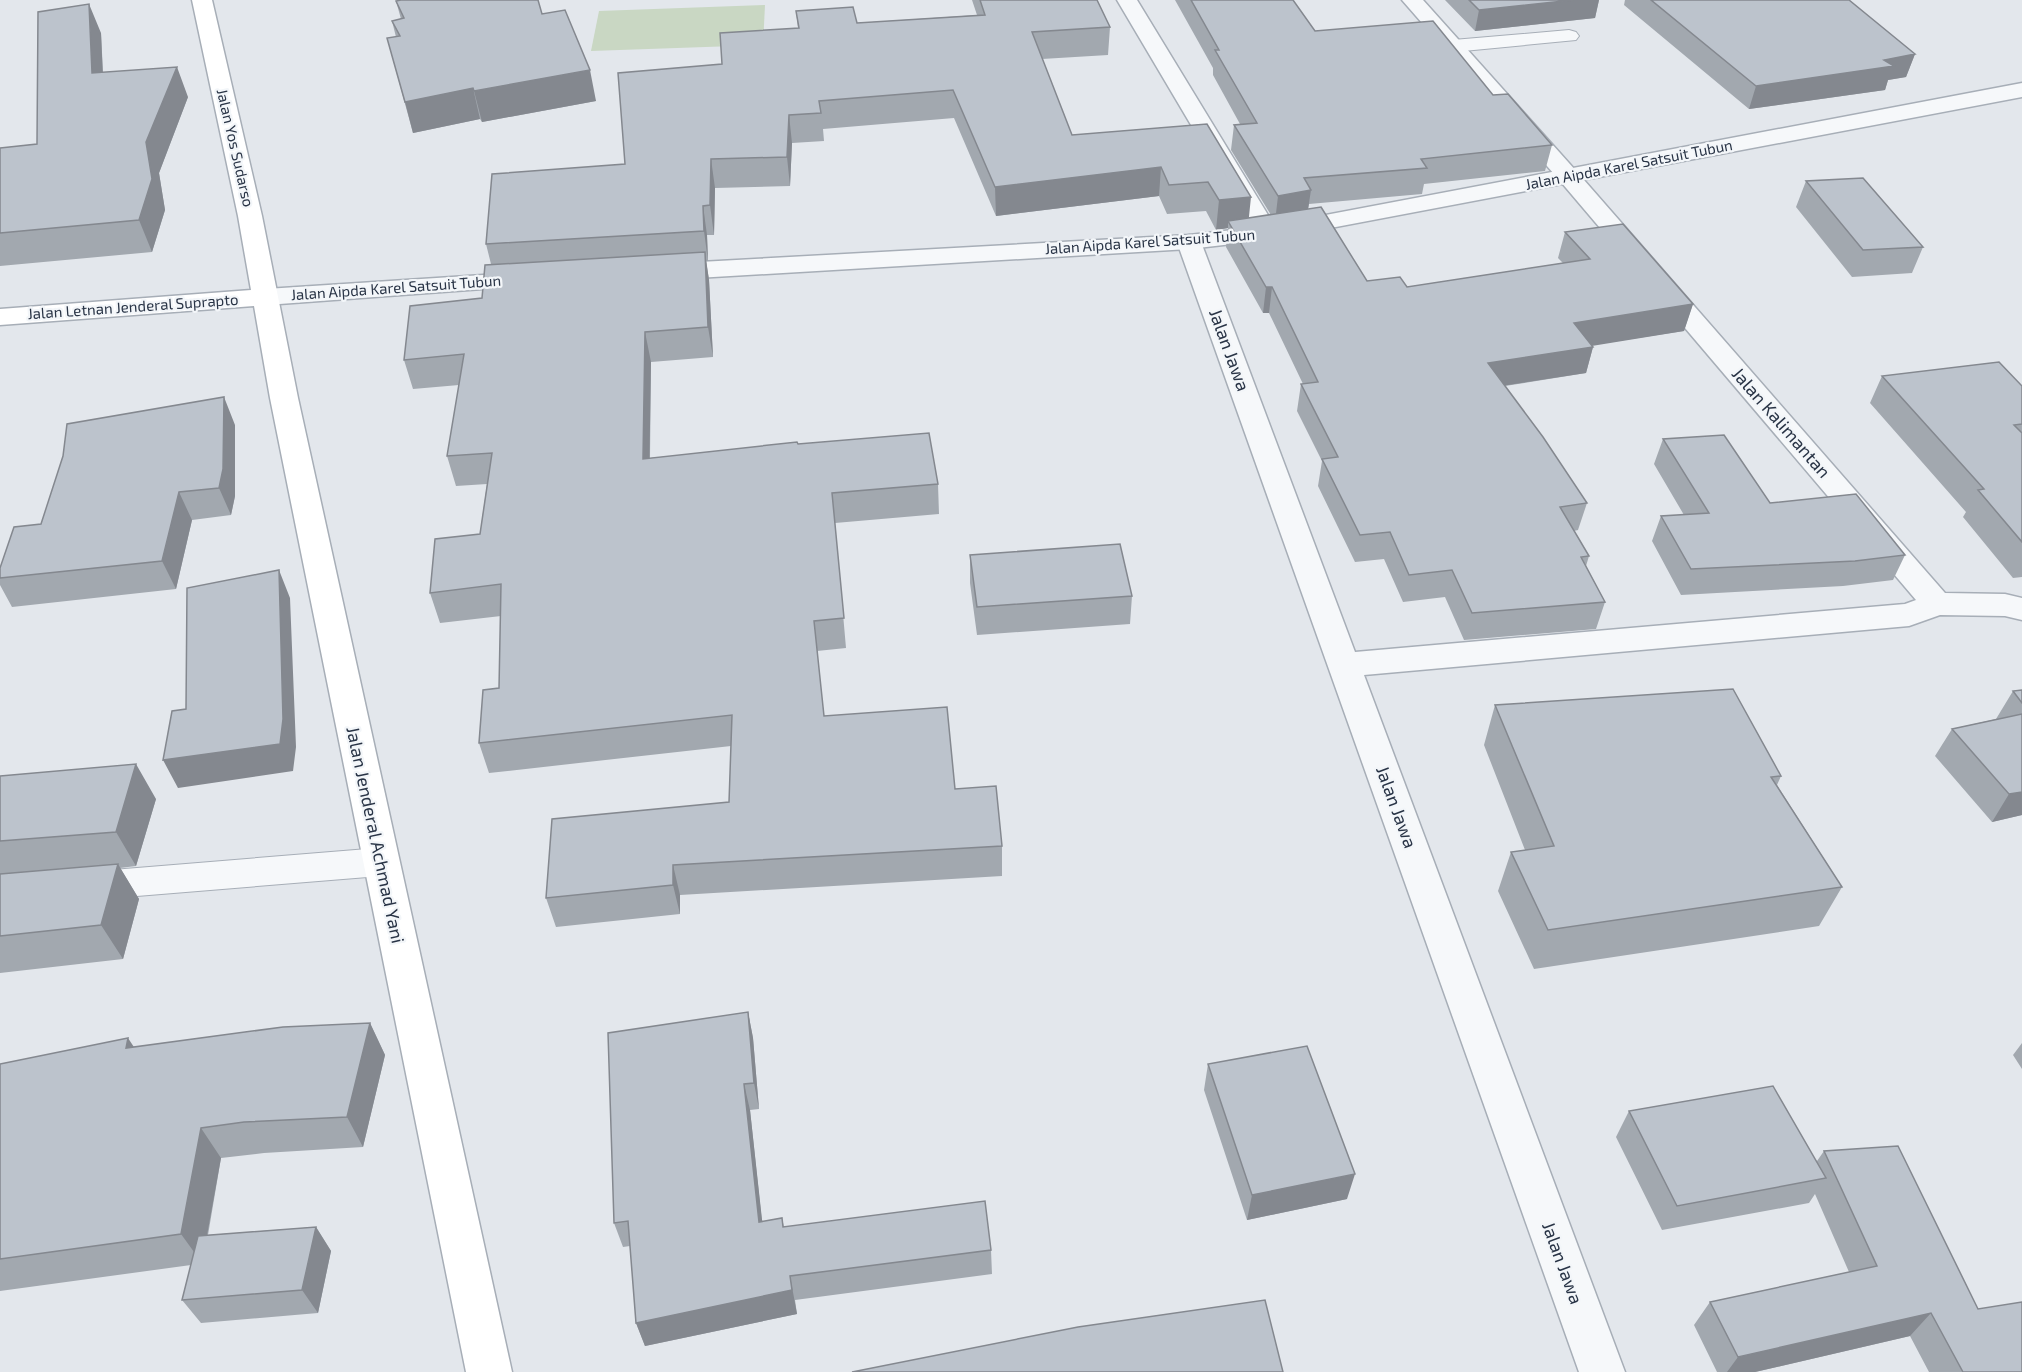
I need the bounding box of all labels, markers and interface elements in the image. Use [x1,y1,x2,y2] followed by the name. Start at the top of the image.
[214,87,258,209] street label: Jalan Yos Sudarso
[1524,135,1734,193] street label: Jalan Aipda Karel Satsuit Tubun
[1044,225,1256,257] street label: Jalan Aipda Karel Satsuit Tubun
[290,271,502,303] street label: Jalan Aipda Karel Satsuit Tubun
[27,290,239,322] street label: Jalan Letnan Jenderal Suprapto
[1205,305,1255,394] street label: Jalan Jawa
[1728,363,1836,482] street label: Jalan Kalimantan
[342,724,410,945] street label: Jalan Jenderal Achmad Yani
[1372,762,1422,851] street label: Jalan Jawa
[1538,1218,1588,1307] street label: Jalan Jawa

